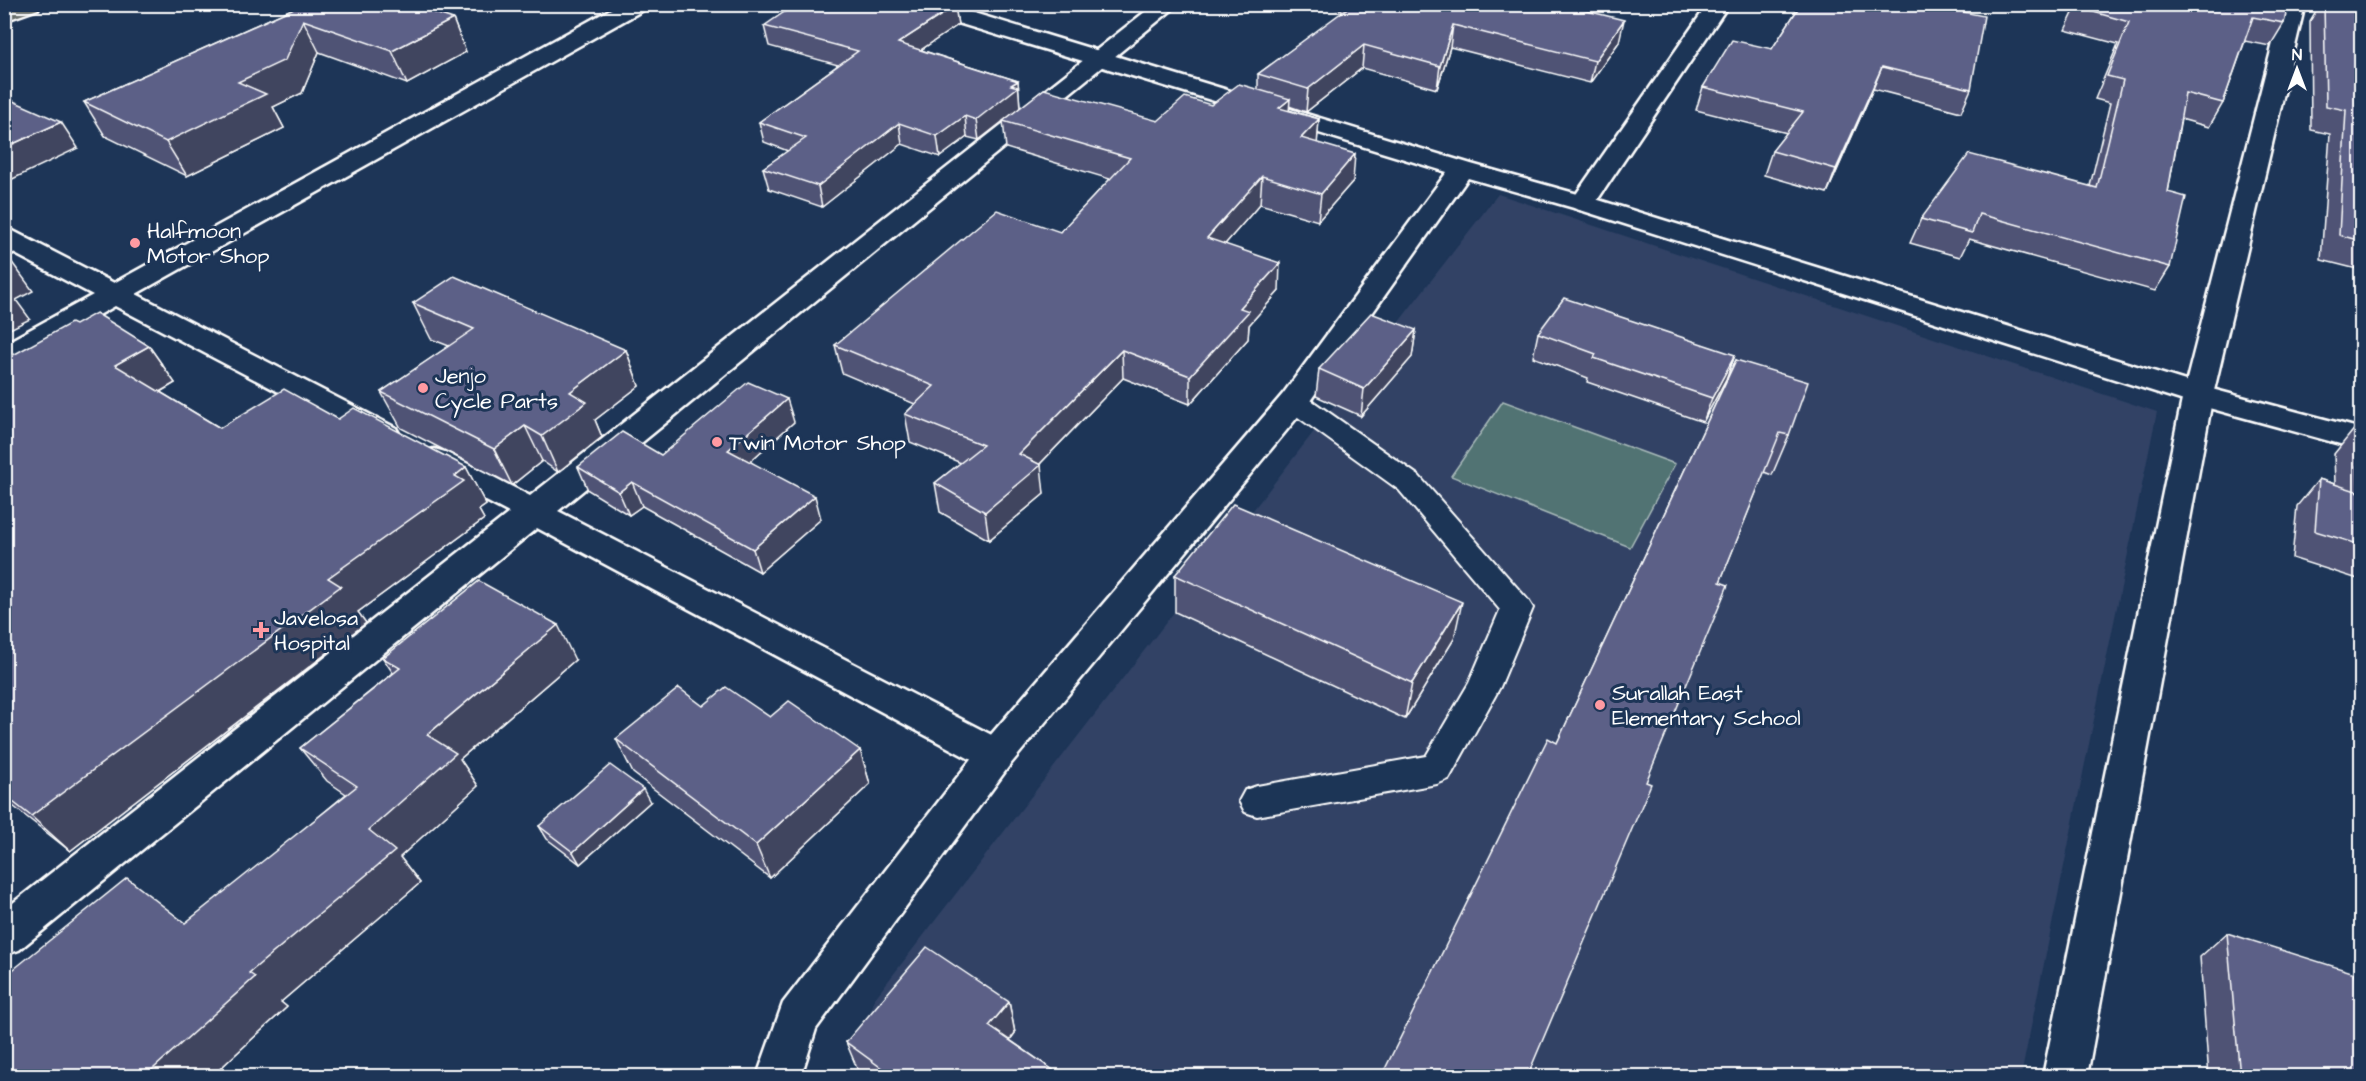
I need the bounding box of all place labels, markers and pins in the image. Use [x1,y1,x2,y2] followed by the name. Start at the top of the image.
[147,216,269,272] place label: Halfmoon Motor Shop
[128,236,142,250] marker: Halfmoon Motor Shop
[435,361,558,418] place label: Jenjo Cycle Parts
[416,381,430,395] marker: Jenjo Cycle Parts
[729,428,906,459] place label: Twin Motor Shop
[710,435,724,449] marker: Twin Motor Shop
[274,603,358,659] place label: Javelosa Hospital
[252,621,270,639] marker: Javelosa Hospital
[1612,678,1801,735] place label: Surallah East Elementary School
[1593,698,1607,712] marker: Surallah East Elementary School

